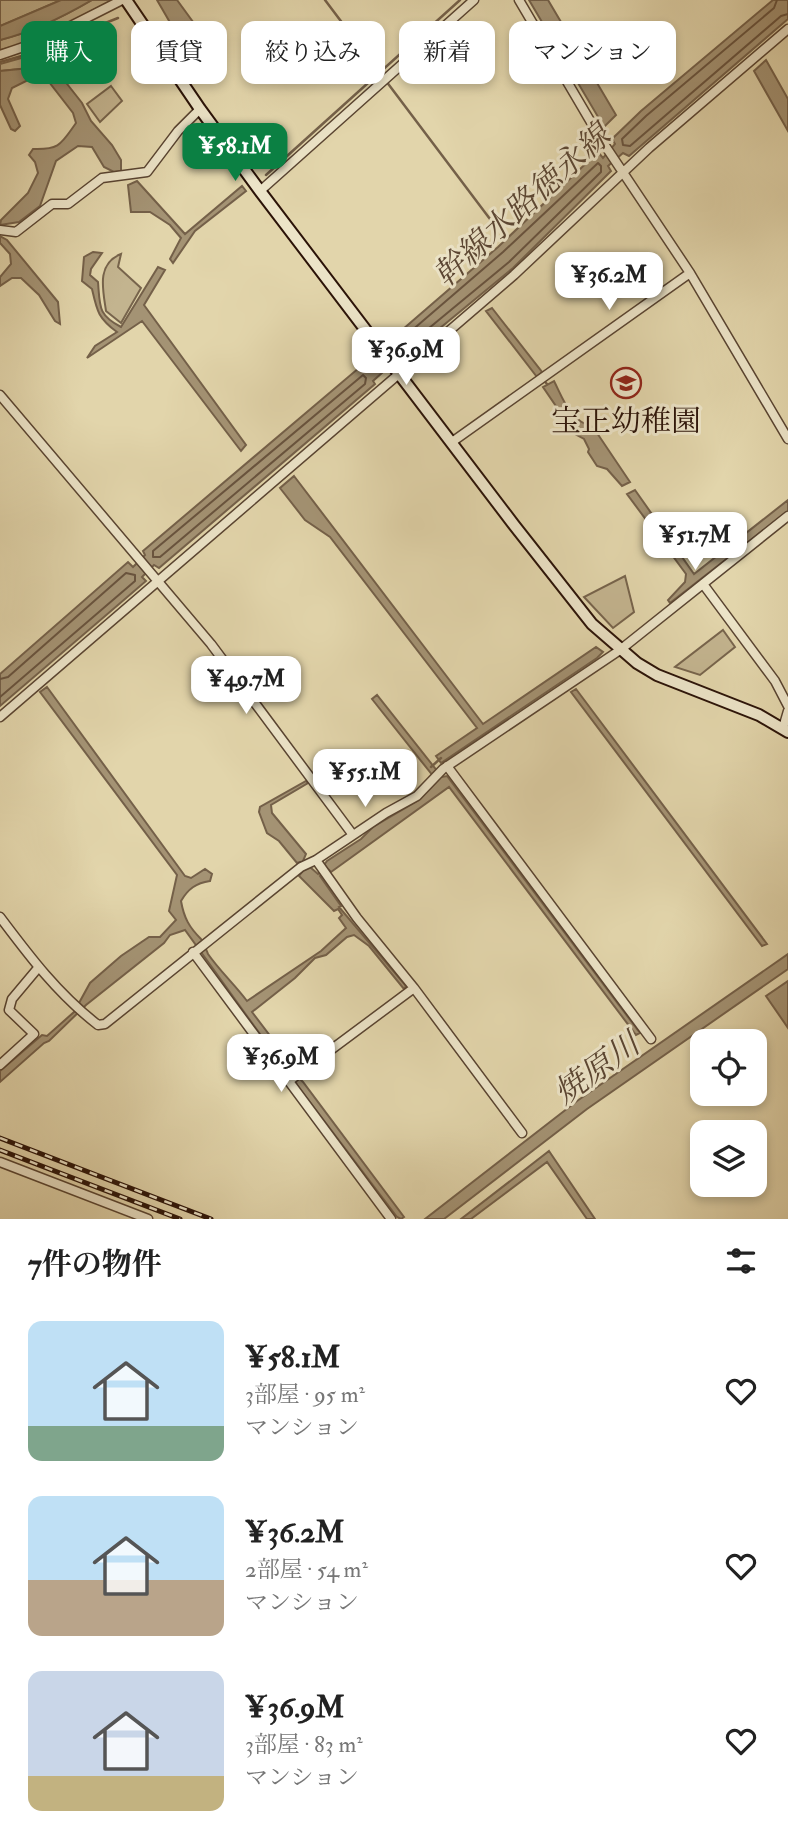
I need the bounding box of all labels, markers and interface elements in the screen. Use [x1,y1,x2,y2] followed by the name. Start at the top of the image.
[21,21,117,84] chip: 購入
[131,21,227,84] chip: 賃貸
[241,21,385,84] chip: 絞り込み
[399,21,495,84] chip: 新着
[509,21,676,84] chip: マンション
[425,114,622,296] water label: 幹線水路徳永線
[178,124,292,183] pin: ¥58.1M
[198,131,272,160] text: ¥58.1M
[552,252,666,312] pin: ¥36.2M
[571,260,647,289] text: ¥36.2M
[349,328,463,387] pin: ¥36.9M
[368,335,444,364] text: ¥36.9M
[609,366,643,400] school or university icon: 宝正幼稚園
[551,403,701,440] place label: 宝正幼稚園
[638,512,752,572] pin: ¥51.7M
[659,520,731,549] text: ¥51.7M
[189,656,303,716] pin: ¥49.7M
[207,664,285,693] text: ¥49.7M
[308,750,422,809] pin: ¥55.1M
[329,757,401,786] text: ¥55.1M
[546,1023,650,1113] water label: 焼原川
[690,1029,767,1197] map controls
[690,1029,767,1106] button: locate
[224,1034,338,1094] pin: ¥36.9M
[243,1042,319,1071] text: ¥36.9M
[690,1120,767,1197] button: layers
[722,1242,760,1280] icon: filters
[28,1246,162,1283] text: 7件の物件
[245,1339,340,1376] text: ¥58.1M
[84,1349,168,1433] icon: home
[722,1372,760,1410] icon: heart
[245,1380,365,1409] text: 3部屋 · 95 m²
[245,1413,359,1442] text: マンション
[245,1514,344,1551] text: ¥36.2M
[84,1524,168,1608] icon: home
[722,1547,760,1585] icon: heart
[245,1555,368,1584] text: 2部屋 · 54 m²
[245,1588,359,1617] text: マンション
[245,1689,344,1726] text: ¥36.9M
[84,1699,168,1783] icon: home
[722,1722,760,1760] icon: heart
[245,1730,363,1759] text: 3部屋 · 83 m²
[245,1763,359,1792] text: マンション

